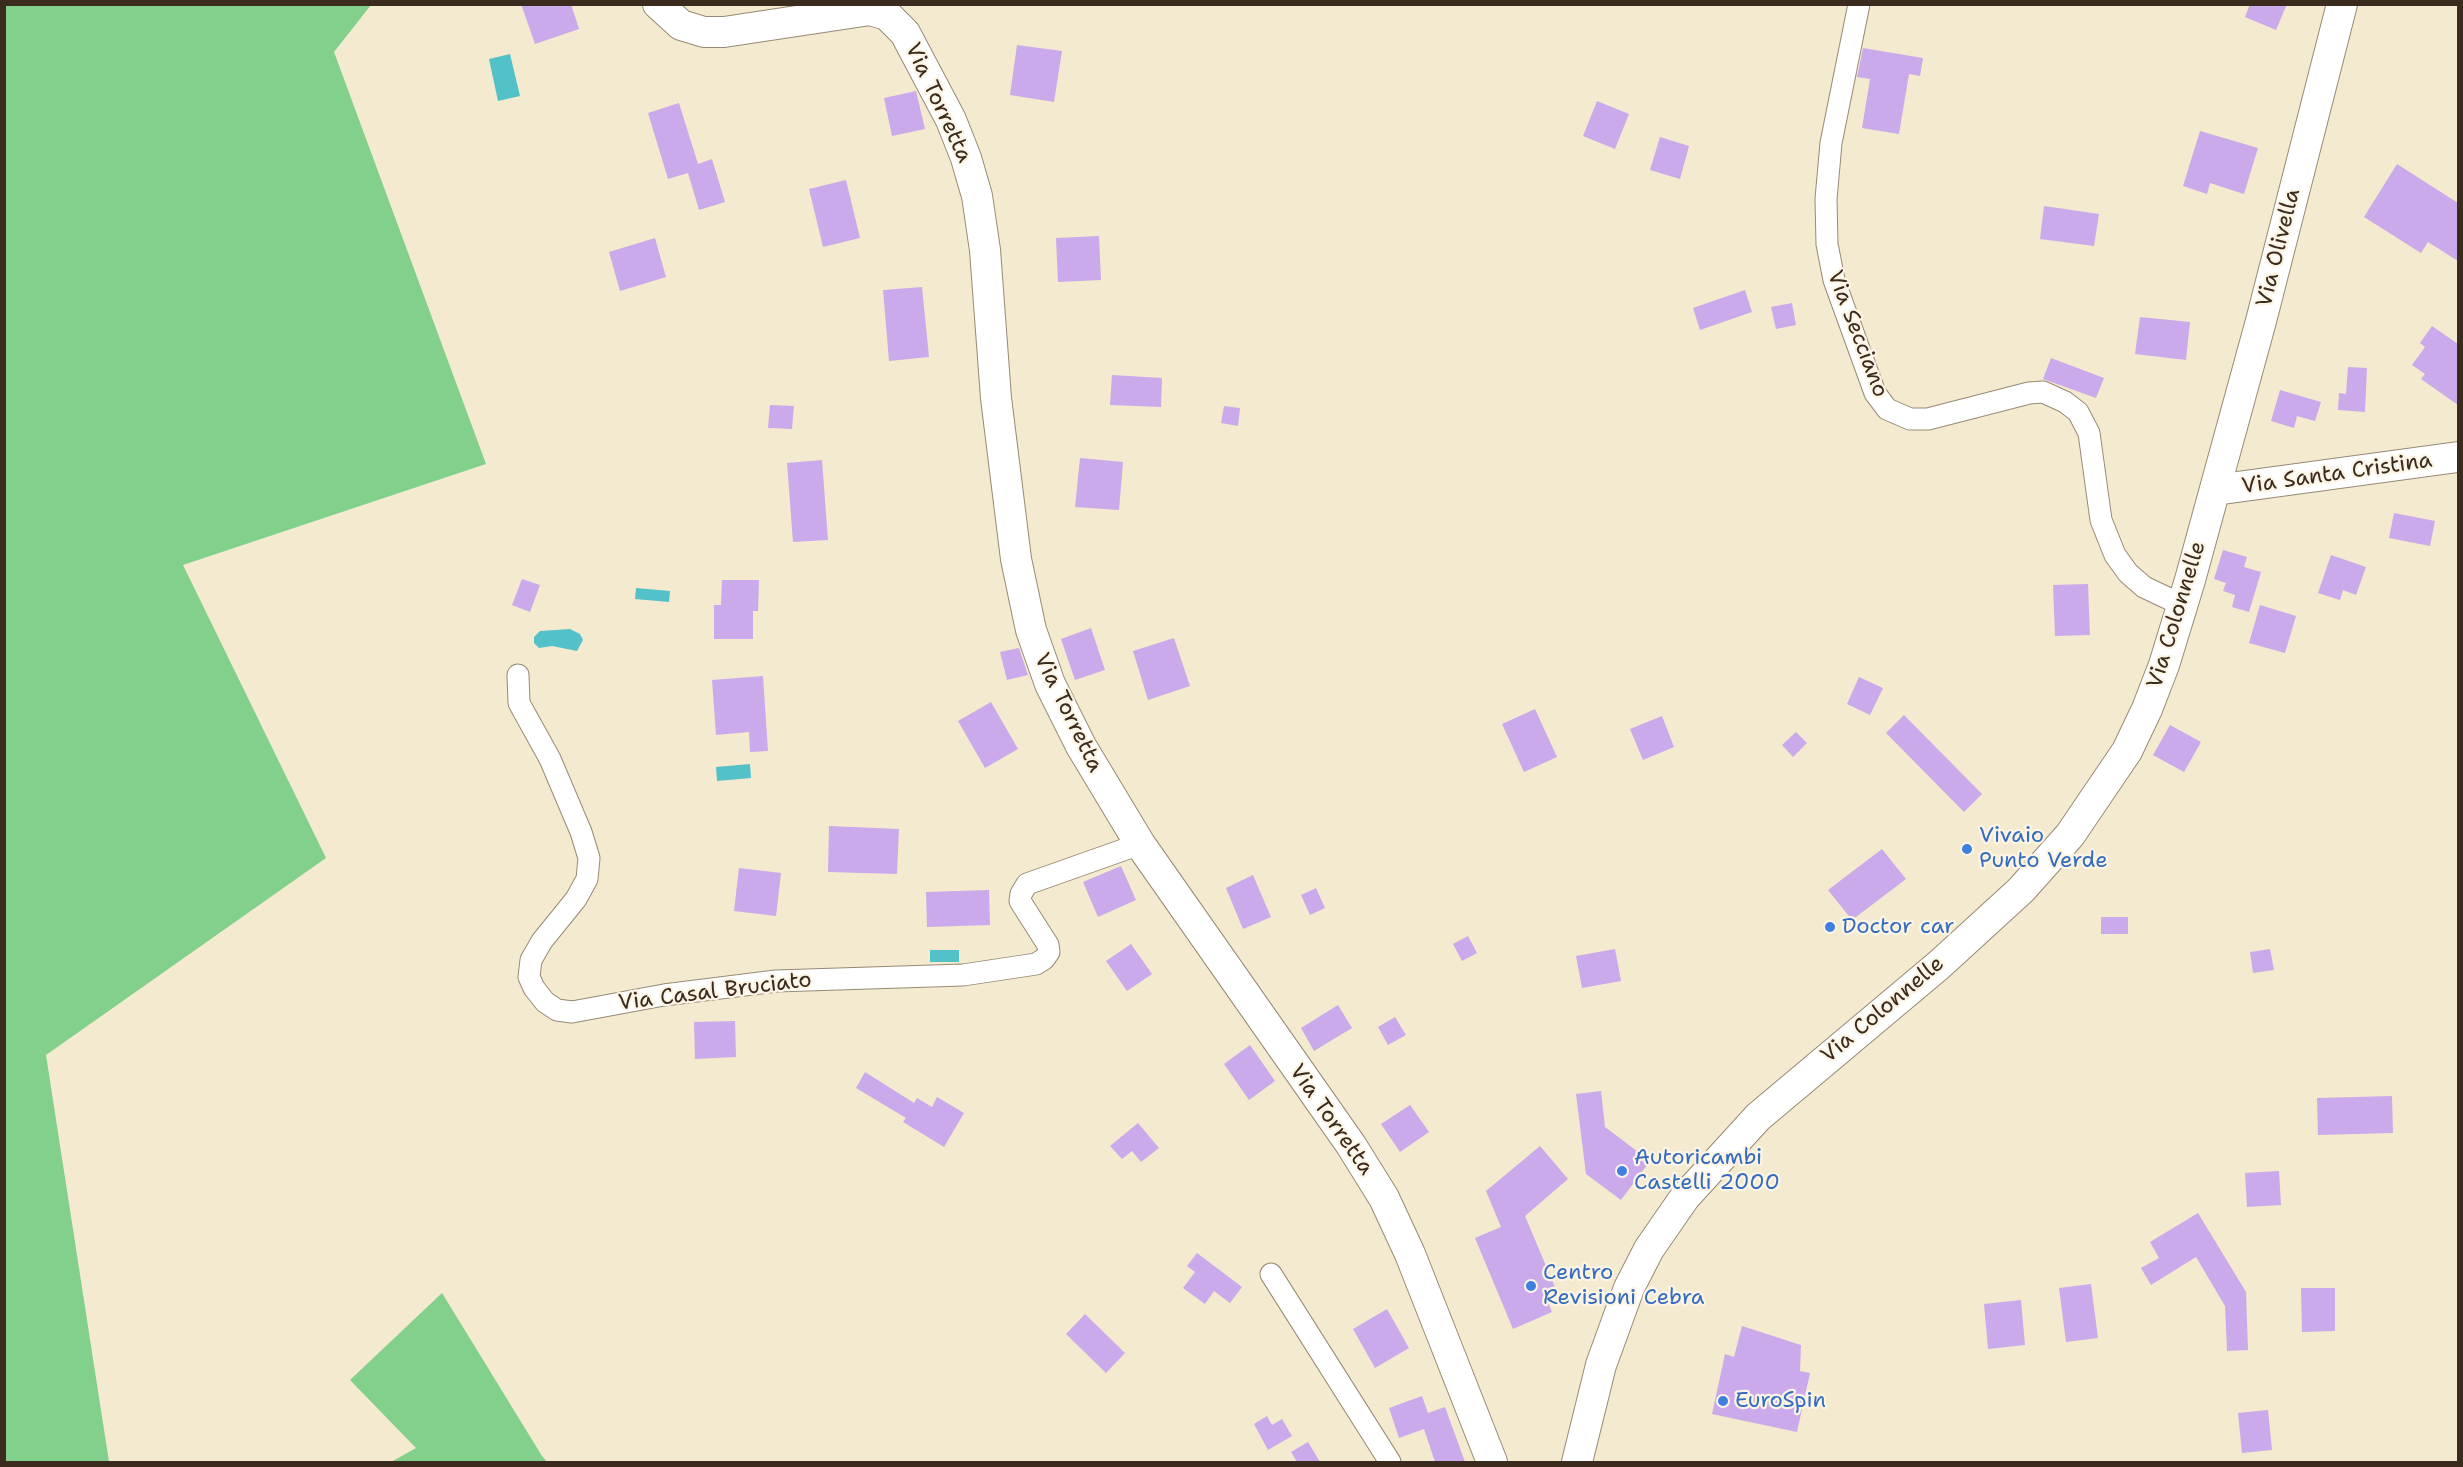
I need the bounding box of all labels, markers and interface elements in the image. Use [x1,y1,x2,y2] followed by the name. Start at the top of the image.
[899,39,977,167] street label: Via Torretta
[2252,186,2306,310] street label: Via Olivella
[1821,267,1893,401] street label: Via Secciano
[2240,448,2434,500] street label: Via Santa Cristina
[2142,538,2212,692] street label: Via Colonnelle
[1028,649,1108,777] street label: Via Torretta
[1979,823,2108,874] place label: Vivaio Punto Verde
[1960,842,1974,856] marker: Vivaio Punto Verde
[1842,914,1954,940] place label: Doctor car
[1823,920,1837,934] marker: Doctor car
[1816,951,1950,1069] street label: Via Colonnelle
[617,967,813,1017] street label: Via Casal Bruciato
[1283,1060,1379,1180] street label: Via Torretta
[1634,1145,1780,1196] place label: Autoricambi Castelli 2000
[1615,1164,1629,1178] marker: Autoricambi Castelli 2000
[1543,1260,1704,1312] place label: Centro Revisioni Cebra
[1524,1279,1538,1293] marker: Centro Revisioni Cebra
[1735,1388,1826,1414] place label: EuroSpin
[1716,1394,1730,1408] marker: EuroSpin

